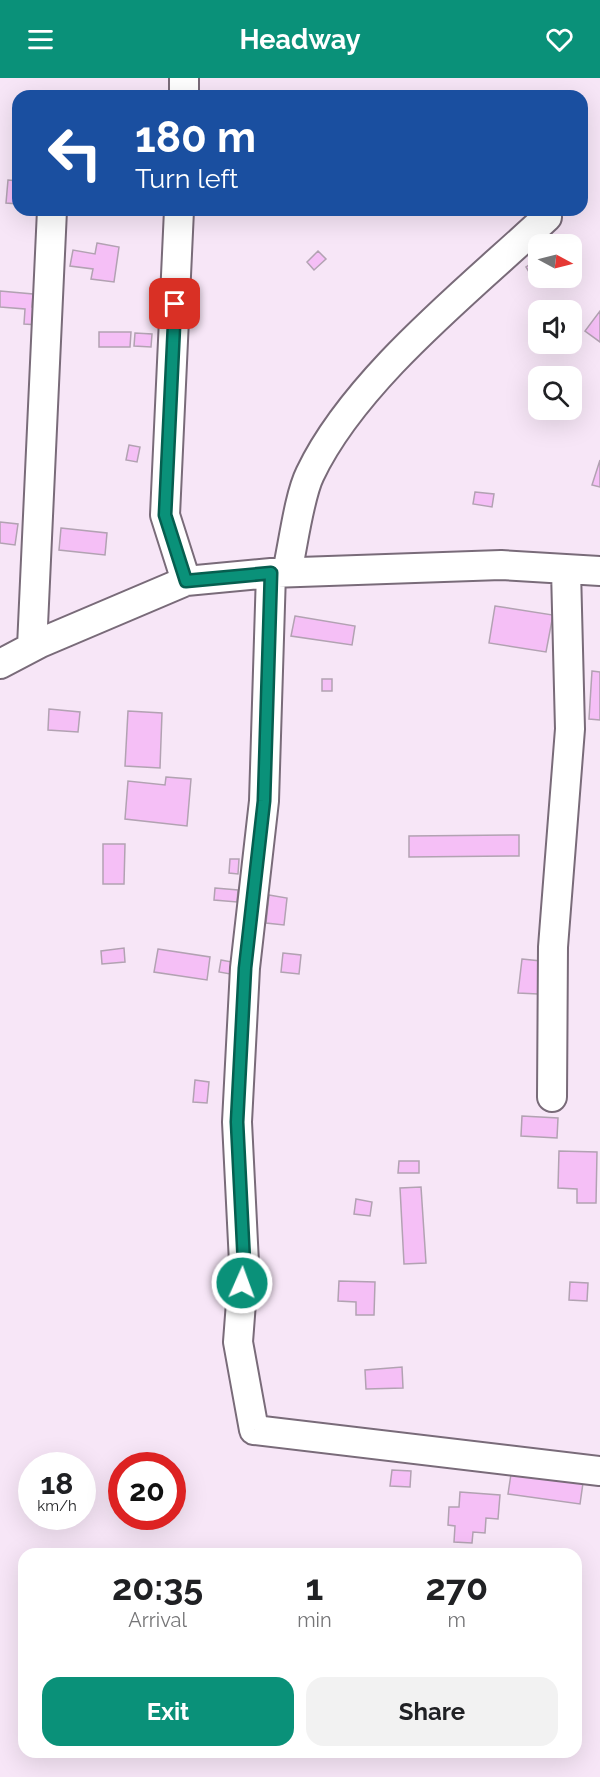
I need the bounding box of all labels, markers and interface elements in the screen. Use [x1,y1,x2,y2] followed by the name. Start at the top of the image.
[24,23,57,56] icon: menu
[543,23,576,56] icon: heart
[240,24,361,55] text: Headway
[135,113,256,162] text: 180 m
[36,114,114,192] icon: left
[135,163,238,194] text: Turn left
[528,234,582,288] north arrow
[528,234,582,420] map controls
[149,278,200,329] pin
[158,287,191,320] icon: arrive
[528,300,582,354] button: sound
[528,366,582,420] button: search
[210,1251,274,1315] position arrow
[108,1452,186,1530] speed limit sign: 20
[41,1466,73,1501] text: 18
[37,1497,77,1515] text: km/h
[112,1566,203,1608] text: 20:35
[305,1566,323,1608] text: 1
[425,1566,488,1608] text: 270
[128,1608,187,1632] text: Arrival
[297,1608,332,1632] text: min
[448,1608,466,1632] text: m
[42,1677,294,1746] button: Exit
[306,1677,558,1746] button: Share

